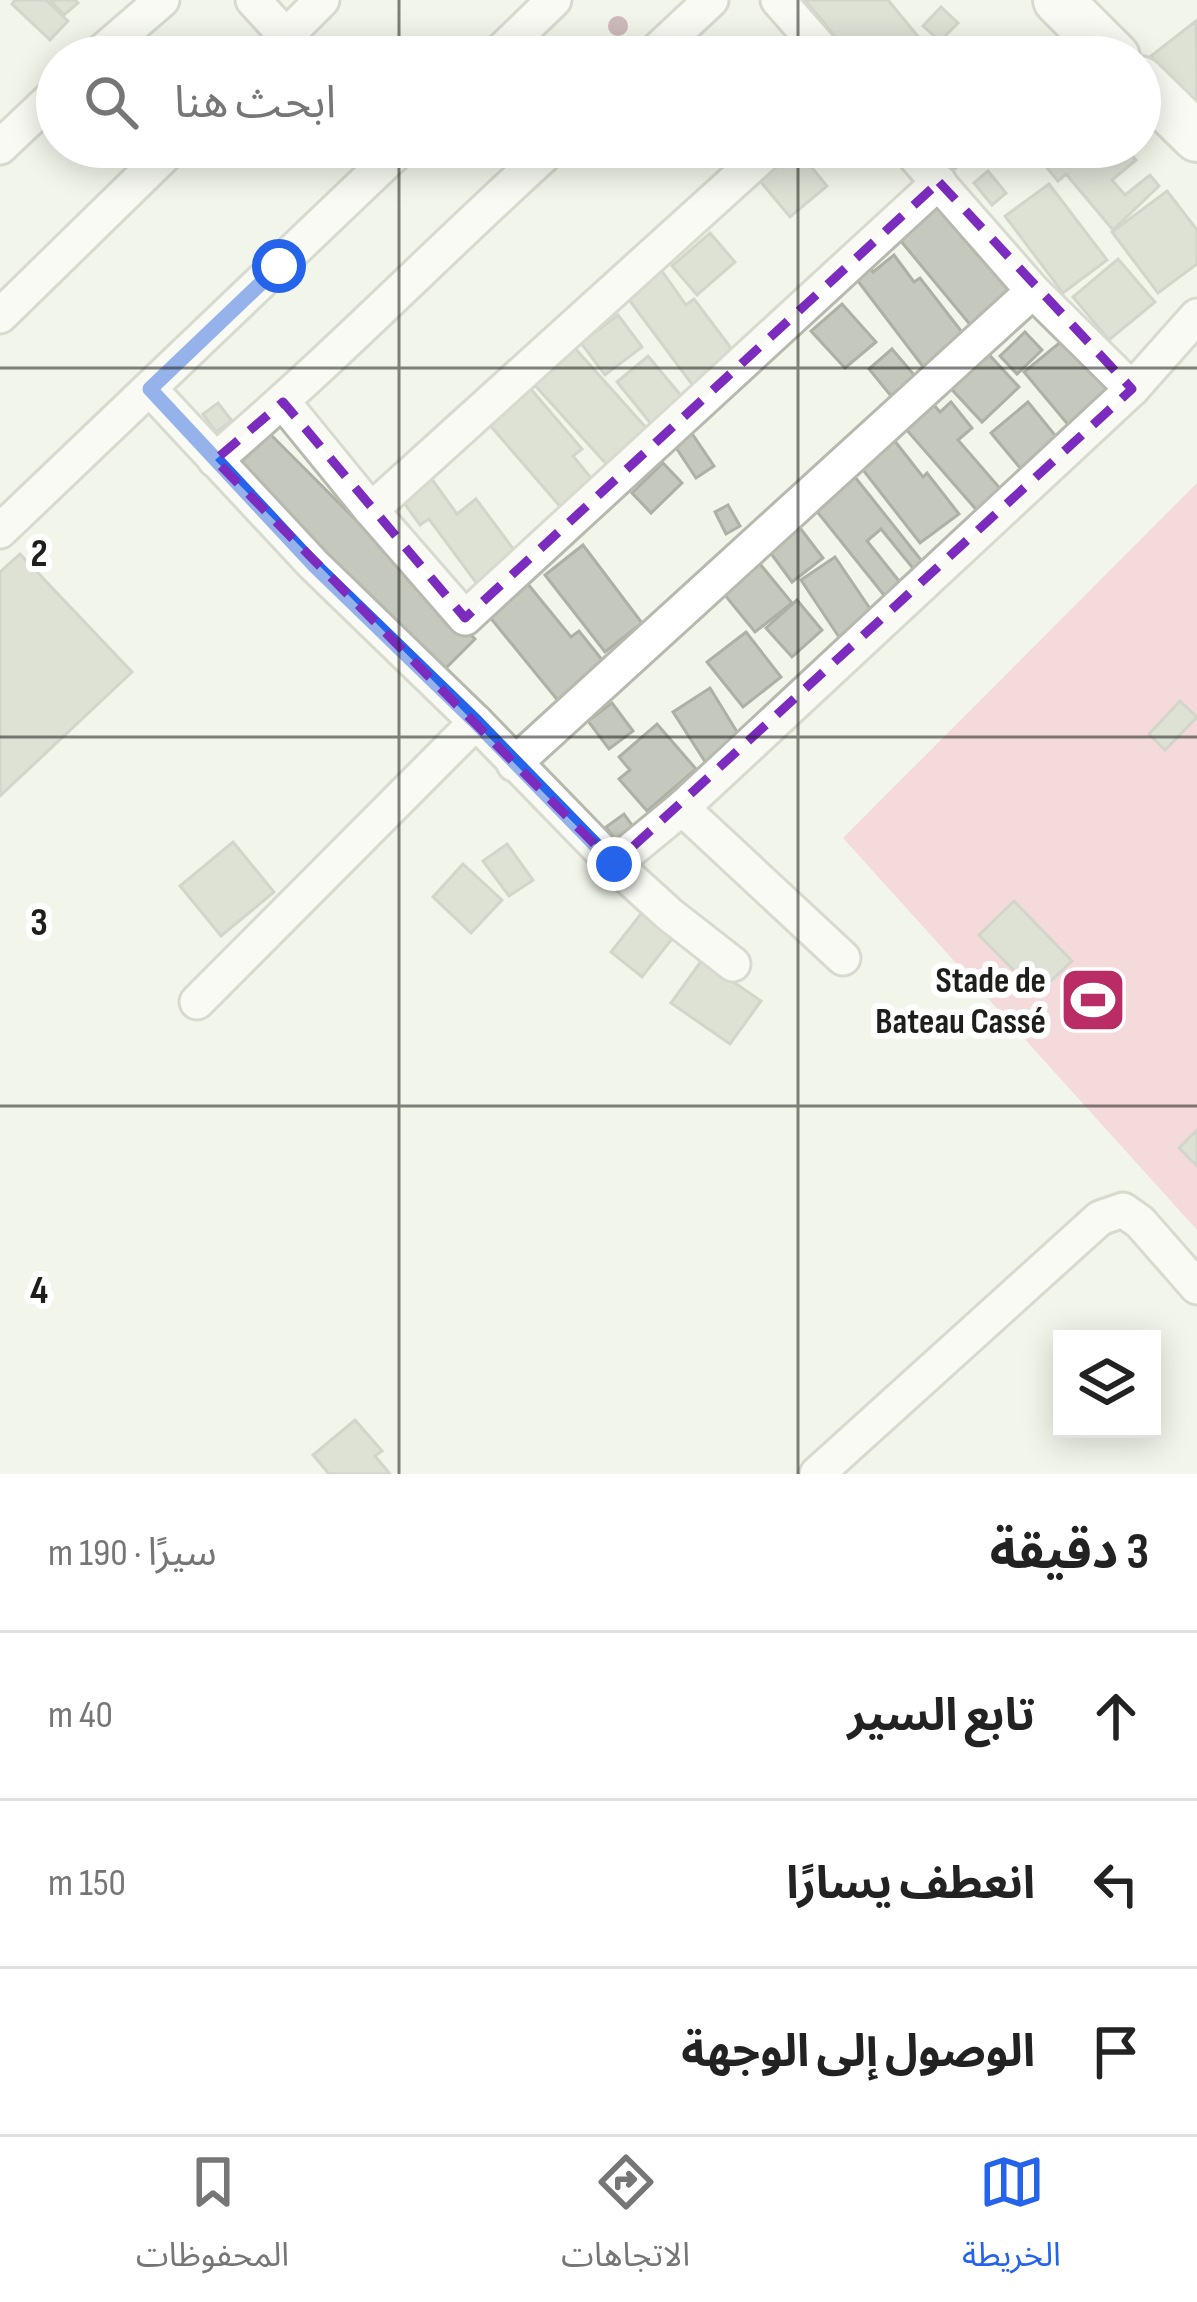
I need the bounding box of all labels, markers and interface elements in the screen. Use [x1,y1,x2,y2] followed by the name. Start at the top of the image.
[36,36,1161,168] search box
[78,69,144,135] icon: search
[174,76,336,131] text: ابحث هنا
[252,239,306,293] route start
[30,531,48,578] text: 2
[587,837,641,891] route end
[30,900,48,947] text: 3
[875,960,1046,1044] place label: Stade de Bateau Cassé
[1058,965,1128,1035] sports icon: Stade de Bateau Cassé
[30,1268,48,1315] text: 4
[1053,1330,1161,1438] map controls
[1053,1330,1161,1438] button: layers
[990,1522,1149,1583] text: 3 دقيقة
[48,1530,217,1577] text: سيرًا · 190 m
[1083,1683,1149,1749] icon: ahead
[847,1689,1035,1744] text: تابع السير
[48,1692,113,1739] text: 40 m
[1083,1851,1149,1917] icon: left
[786,1857,1035,1912] text: انعطف يسارًا
[48,1860,126,1907] text: 150 m
[1083,2019,1149,2085] icon: arrive
[681,2025,1035,2080] text: الوصول إلى الوجهة
[136,2149,289,2290] tab: المحفوظات
[561,2149,690,2290] tab: الاتجاهات
[962,2149,1061,2290] tab: الخريطة

